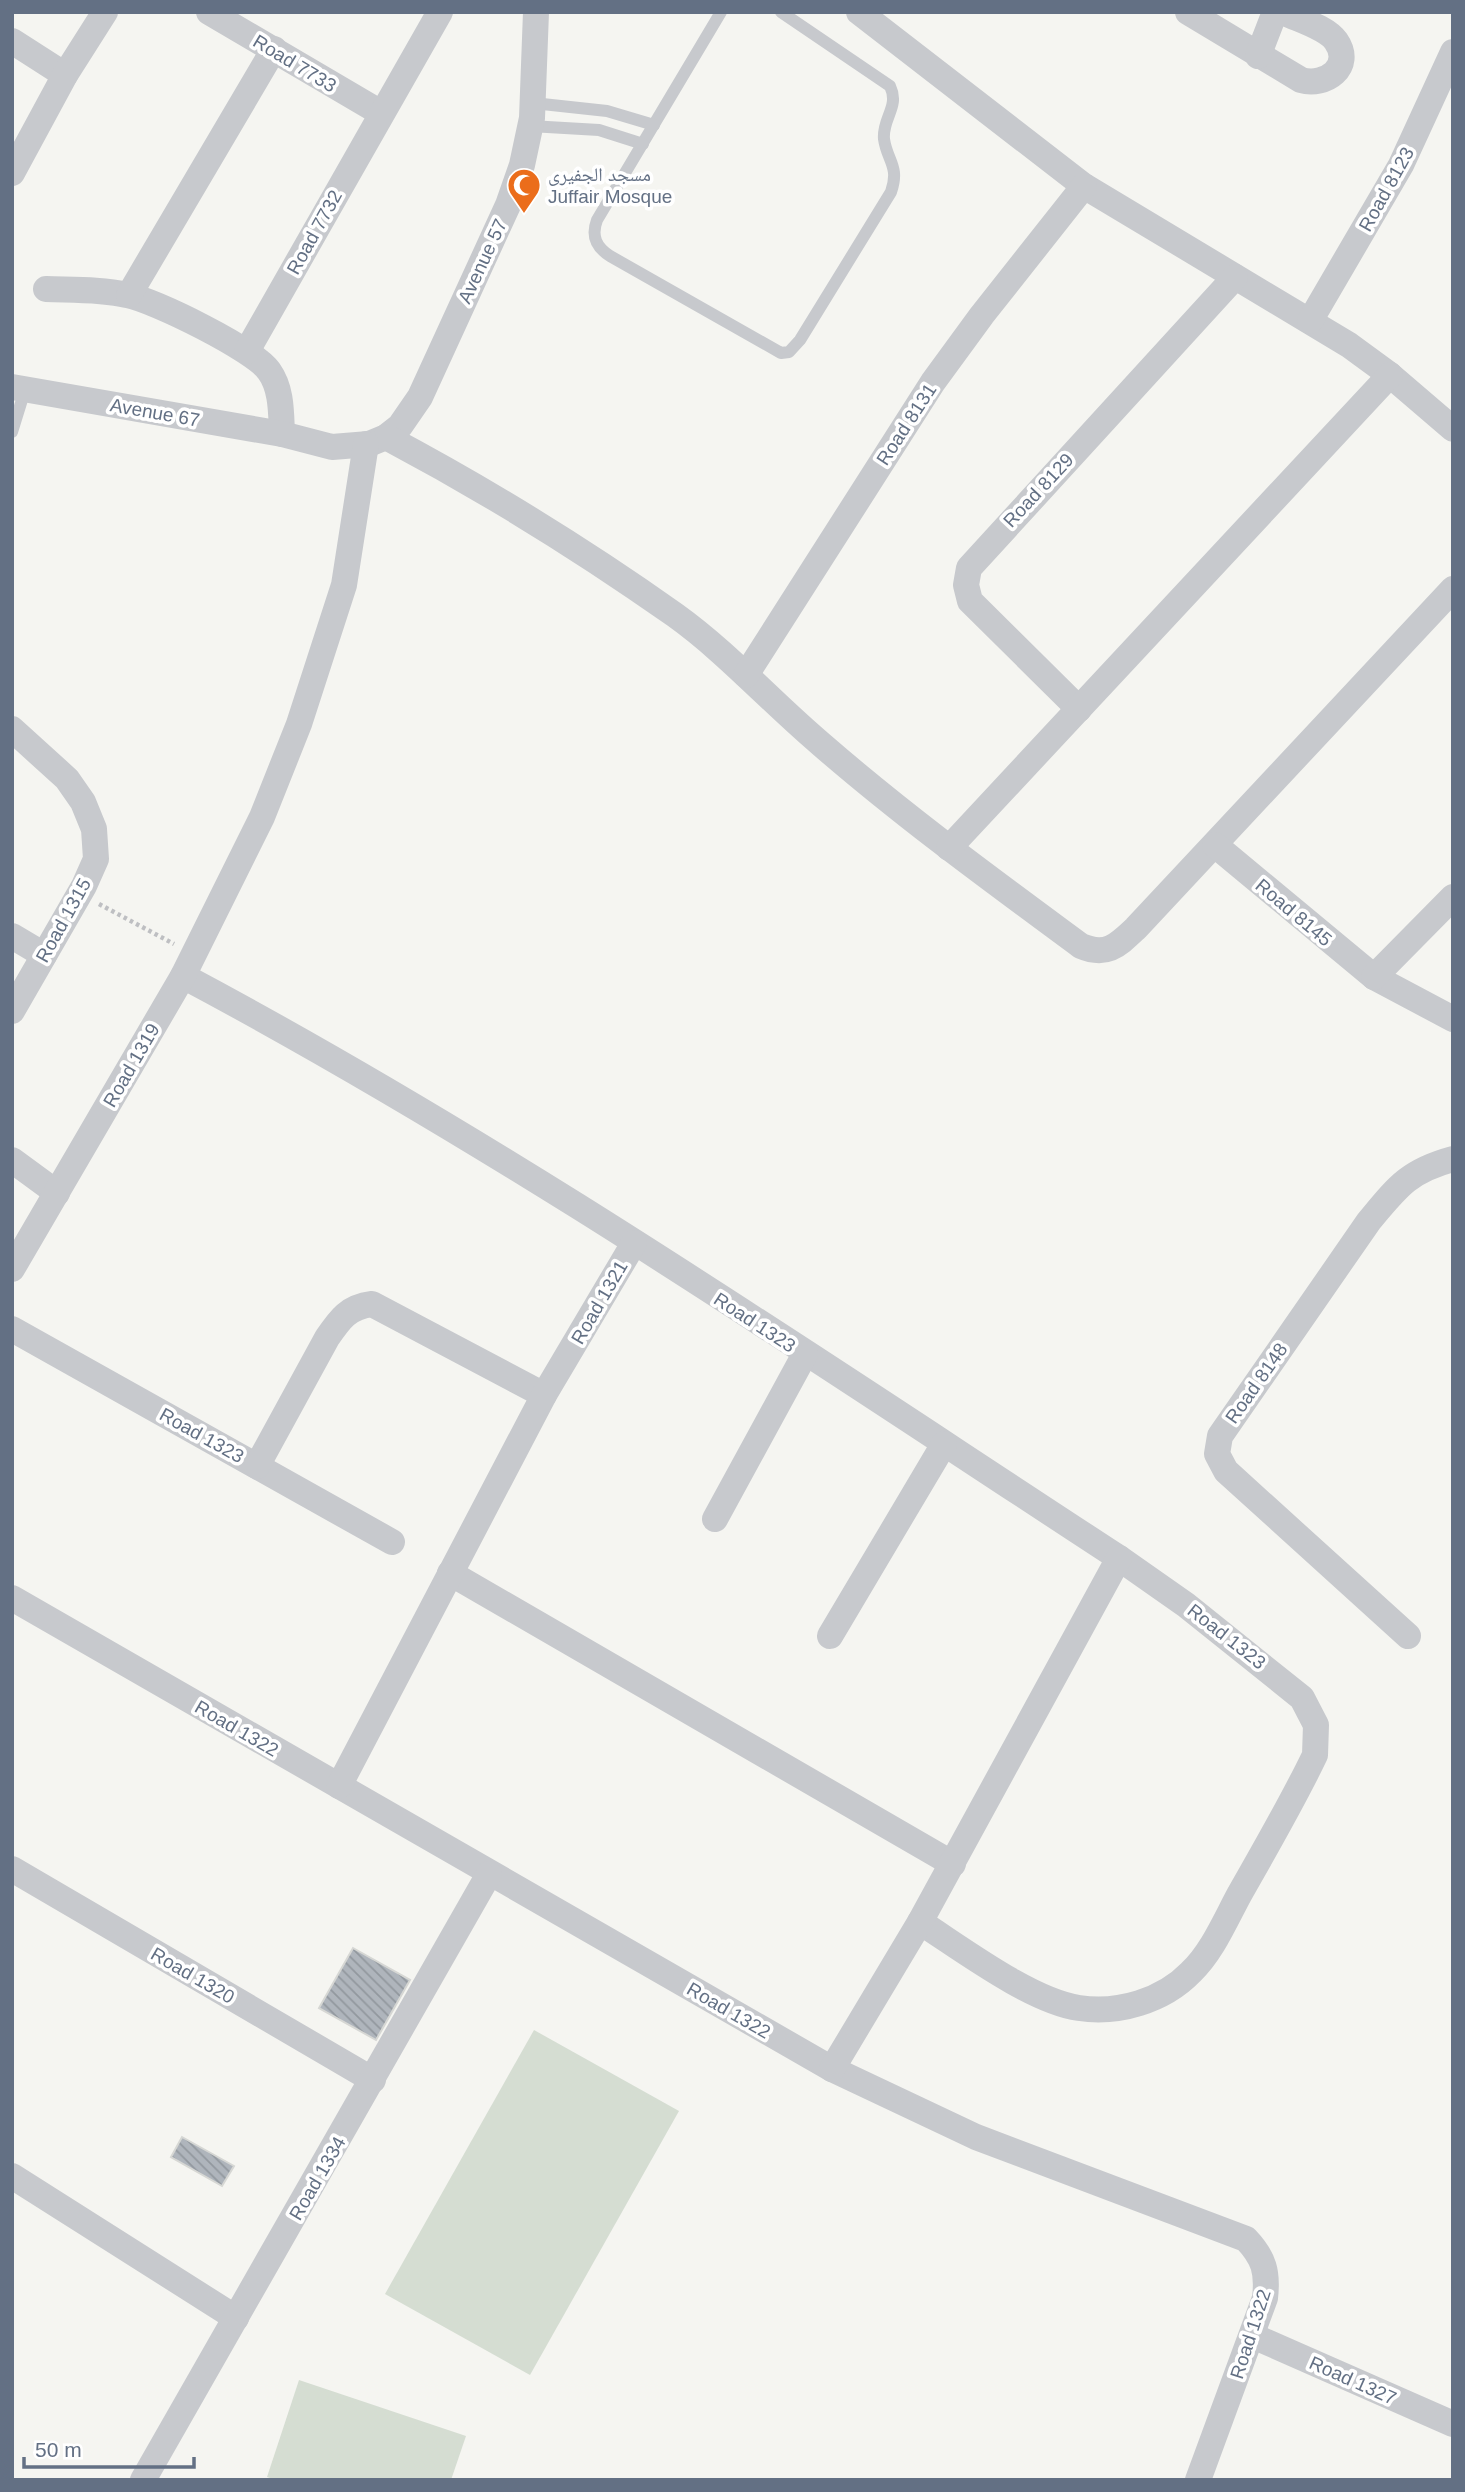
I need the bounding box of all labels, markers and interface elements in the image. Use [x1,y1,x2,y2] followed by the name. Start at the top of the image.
[249,30,340,96] street label: Road 7733
[1355,143,1418,235] street label: Road 8123
[548,164,672,207] place label: مسجد الجفيري Juffair Mosque
[505,166,543,215] mosque icon: مسجد الجفيري Juffair Mosque
[283,186,346,278] street label: Road 7732
[454,216,511,307] street label: Avenue 57
[872,380,941,469] street label: Road 8131
[109,394,201,431] street label: Avenue 67
[999,449,1078,531] street label: Road 8129
[32,874,95,966] street label: Road 1315
[1251,874,1336,950] street label: Road 8145
[99,1020,164,1111] street label: Road 1319
[567,1257,632,1348] street label: Road 1321
[710,1288,799,1357] street label: Road 1323
[1221,1339,1292,1427] street label: Road 8148
[156,1404,248,1467] street label: Road 1323
[1184,1600,1270,1673] street label: Road 1323
[191,1696,282,1761] street label: Road 1322
[147,1943,238,2008] street label: Road 1320
[683,1978,774,2043] street label: Road 1322
[285,2132,350,2224] street label: Road 1334
[1226,2287,1275,2382] street label: Road 1322
[1306,2352,1400,2409] street label: Road 1327
[24,2426,194,2470] scale bar
[35,2438,82,2461] text: 50 m

